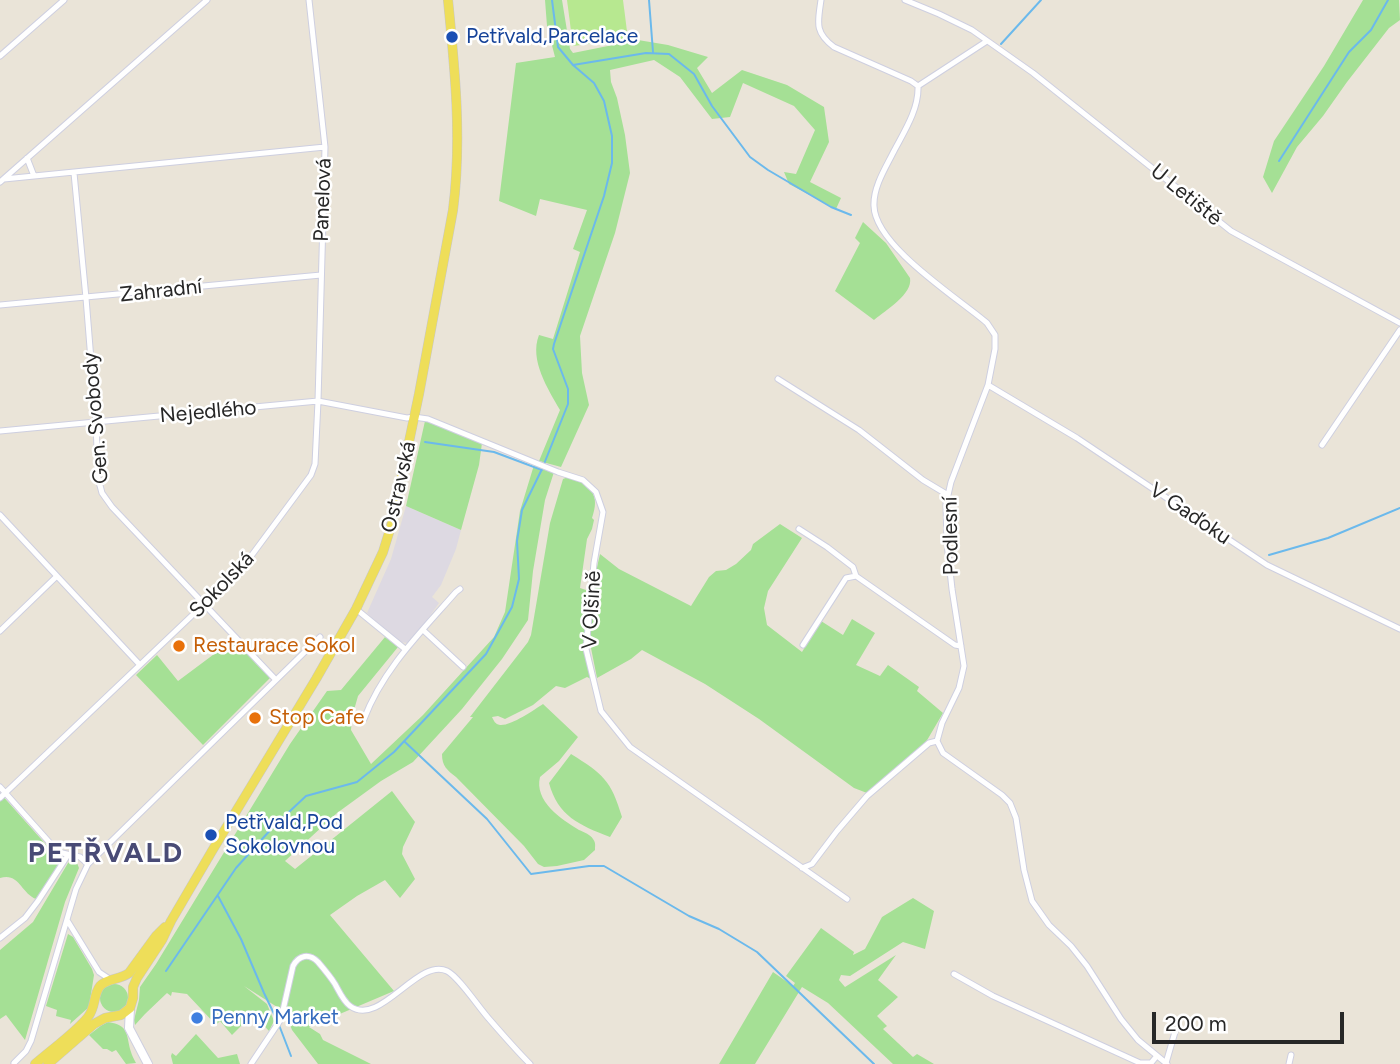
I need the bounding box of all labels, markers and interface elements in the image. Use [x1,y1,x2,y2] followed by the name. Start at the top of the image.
[466,24,638,50] place label: Petřvald,Parcelace
[444,29,460,45] marker: Petřvald,Parcelace
[309,158,337,242] street label: Panelová
[1145,159,1227,231] street label: U Letiště
[119,274,203,308] street label: Zahradní
[78,351,114,485] street label: Gen. Svobody
[159,395,257,429] street label: Nejedlého
[376,439,422,535] street label: Ostravská
[1144,478,1236,550] street label: V Gaďoku
[938,496,964,576] street label: Podlesní
[184,547,260,623] street label: Sokolská
[577,570,607,650] street label: V Olšině
[193,633,355,659] place label: Restaurace Sokol
[171,638,187,654] marker: Restaurace Sokol
[269,705,365,731] place label: Stop Cafe
[247,710,263,726] marker: Stop Cafe
[225,810,343,860] place label: Petřvald,Pod Sokolovnou
[203,827,219,843] marker: Petřvald,Pod Sokolovnou
[29,837,183,871] district label: PETŘVALD
[1155,998,1348,1042] scale bar
[211,1005,339,1031] place label: Penny Market
[189,1010,205,1026] marker: Penny Market
[1165,1011,1227,1036] text: 200 m

